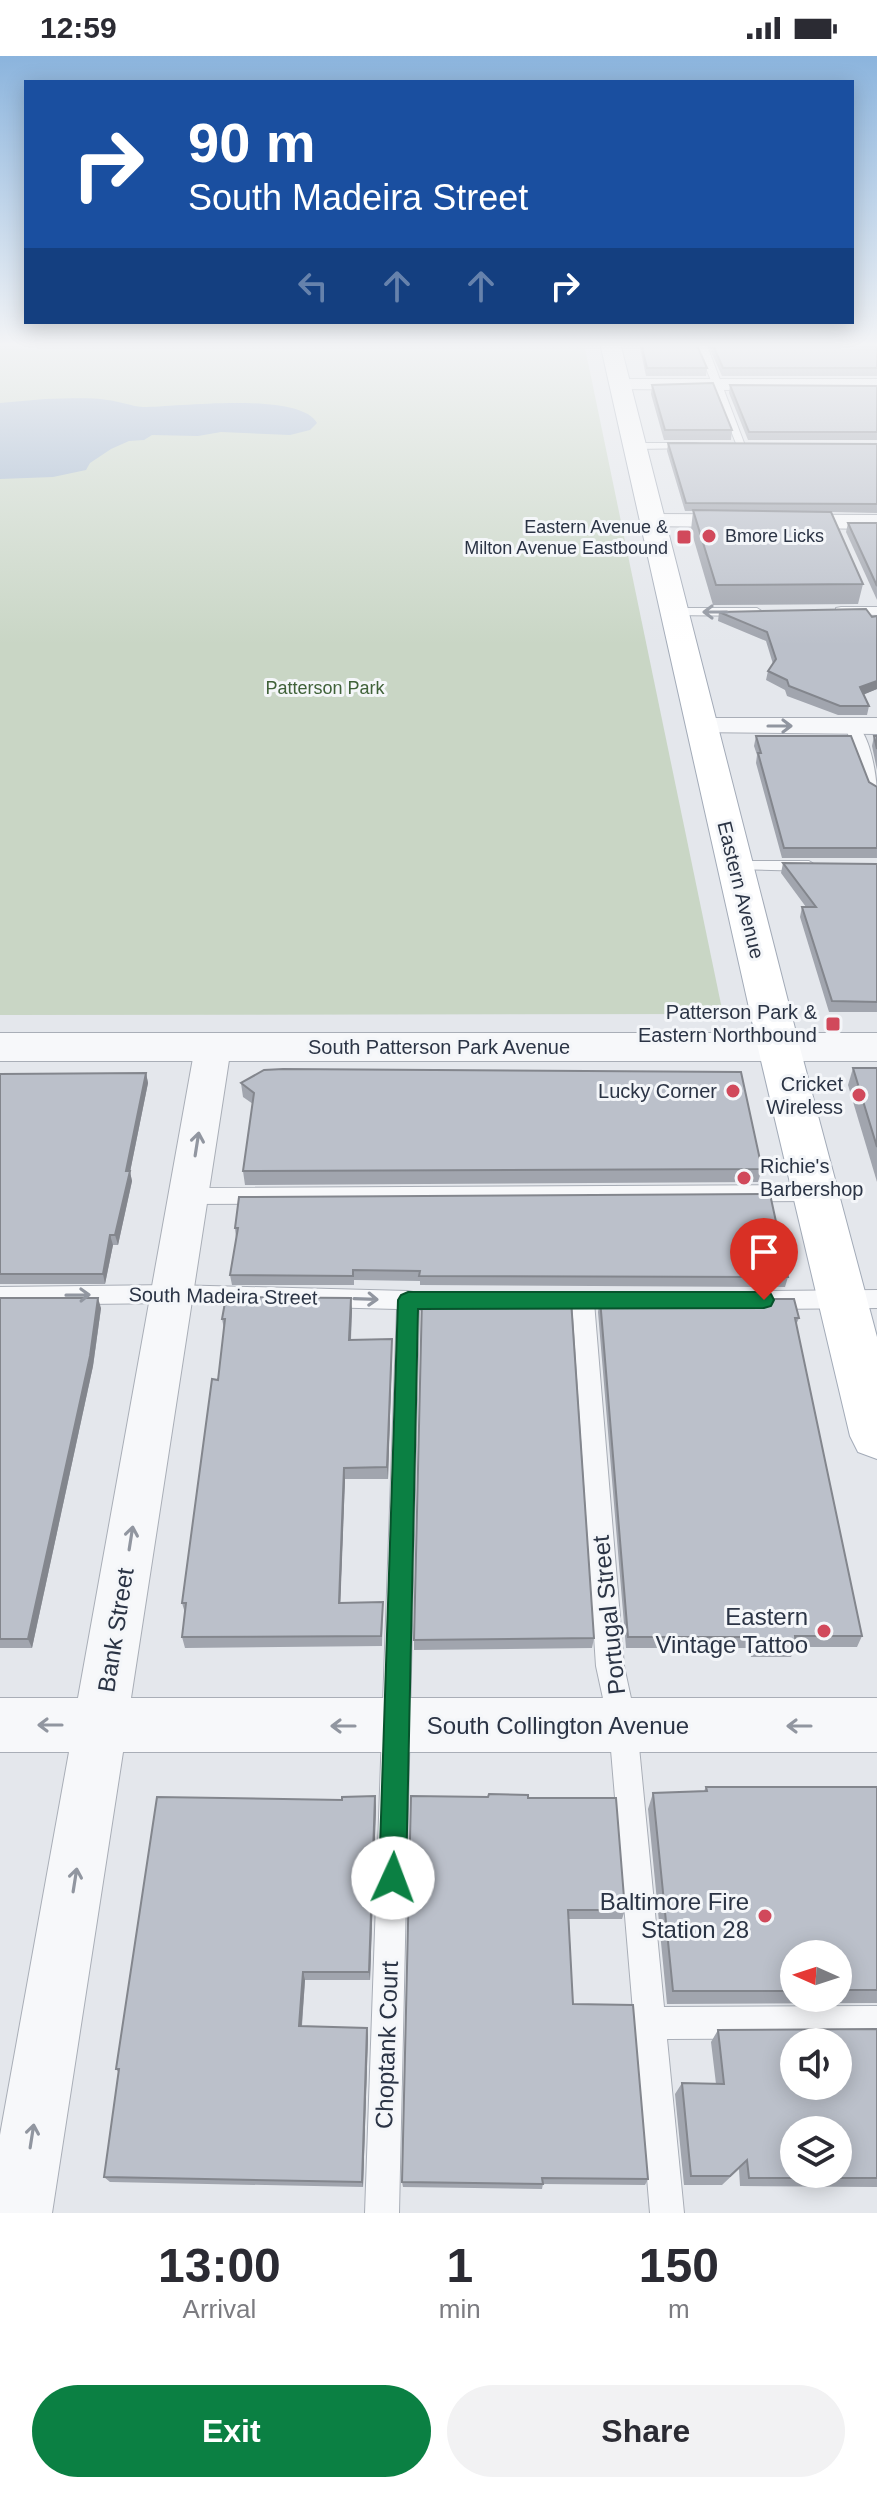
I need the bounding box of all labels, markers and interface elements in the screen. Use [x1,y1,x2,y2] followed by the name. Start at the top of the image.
[40,11,117,44] text: 12:59
[188,111,316,174] text: 90 m
[56,112,160,216] icon: right
[188,177,528,218] text: South Madeira Street
[291,264,335,308] icon: left
[375,264,419,308] icon: ahead
[459,264,503,308] icon: ahead
[543,264,587,308] icon: right
[464,517,668,558] place label: Eastern Avenue & Milton Avenue Eastbound
[725,526,824,546] place label: Bmore Licks
[700,527,718,545] marker: Bmore Licks
[675,528,693,546] marker: Eastern Avenue & Milton Avenue Eastbound
[702,604,729,620] one-way arrow
[265,678,386,698] park label: Patterson Park
[766,718,793,734] one-way arrow
[713,819,769,961] street label: Eastern Avenue
[638,1001,818,1046] place label: Patterson Park & Eastern Northbound
[824,1015,842,1033] marker: Patterson Park & Eastern Northbound
[308,1036,570,1058] street label: South Patterson Park Avenue
[766,1073,843,1118] place label: Cricket Wireless
[598,1080,717,1102] place label: Lucky Corner
[724,1082,742,1100] marker: Lucky Corner
[850,1086,868,1104] marker: Cricket Wireless
[190,1132,205,1157] one-way arrow
[760,1155,863,1200] place label: Richie's Barbershop
[735,1169,753,1187] marker: Richie's Barbershop
[730,1218,798,1300] pin
[742,1230,786,1274] icon: arrive
[128,1283,318,1309] street label: South Madeira Street
[64,1287,91,1303] one-way arrow
[352,1292,379,1307] one-way arrow
[124,1526,139,1552] one-way arrow
[587,1534,630,1696] street label: Portugal Street
[92,1566,139,1694] street label: Bank Street
[655,1603,808,1658] place label: Eastern Vintage Tattoo
[815,1622,833,1640] marker: Eastern Vintage Tattoo
[427,1712,689,1739] street label: South Collington Avenue
[37,1718,64,1733] one-way arrow
[330,1718,357,1734] one-way arrow
[786,1718,813,1733] one-way arrow
[351,1836,435,1920] position arrow
[68,1867,83,1893] one-way arrow
[600,1888,749,1943] place label: Baltimore Fire Station 28
[756,1907,774,1925] marker: Baltimore Fire Station 28
[780,1940,852,2012] north arrow
[780,1940,852,2188] map controls
[370,1960,403,2129] street label: Choptank Court
[780,2028,852,2100] button: sound
[780,2116,852,2188] button: layers
[25,2124,40,2149] one-way arrow
[158,2239,281,2292] text: 13:00
[446,2239,473,2292] text: 1
[639,2239,719,2292] text: 150
[183,2294,256,2324] text: Arrival
[439,2294,481,2324] text: min
[668,2294,690,2324] text: m
[32,2385,431,2477] button: Exit
[447,2385,845,2477] button: Share

